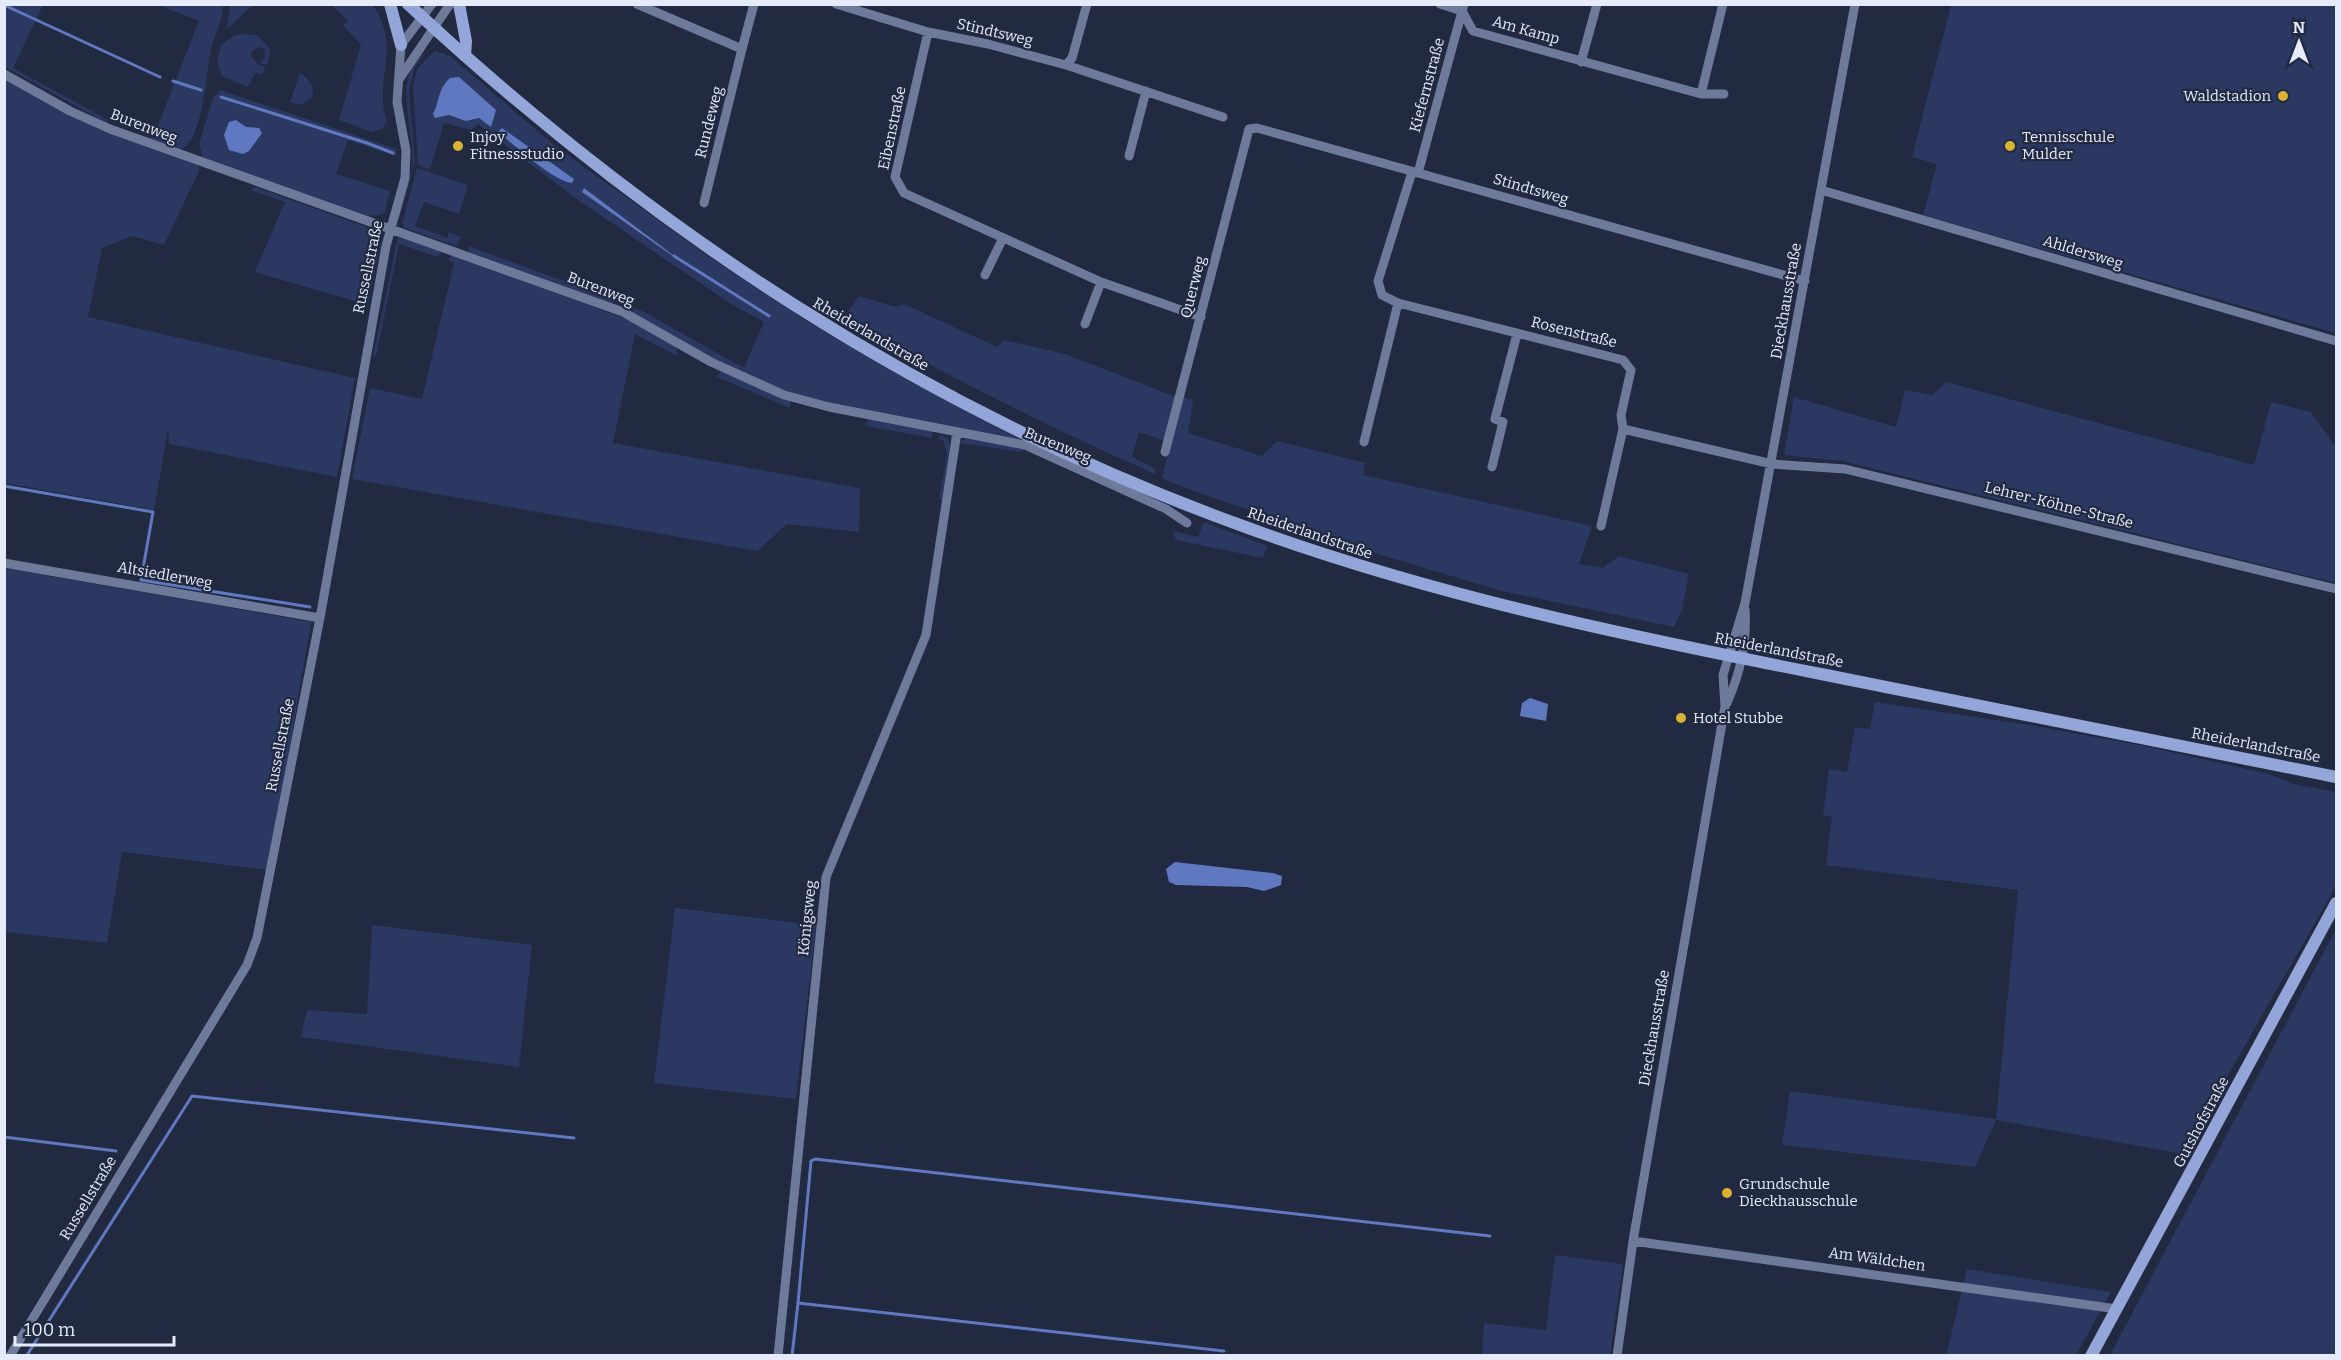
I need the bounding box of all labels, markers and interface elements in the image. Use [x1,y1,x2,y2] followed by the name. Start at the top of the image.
[1490,12,1562,48] street label: Am Kamp
[2269,12,2329,72] north arrow
[955,15,1035,49] street label: Stindtsweg
[2293,18,2305,37] text: N
[1406,36,1448,134] street label: Kiefernstraße
[691,84,727,160] street label: Rundeweg
[874,85,910,171] street label: Eibenstraße
[2183,87,2272,105] place label: Waldstadion
[2276,89,2290,103] marker: Waldstadion
[108,105,180,147] street label: Burenweg
[470,128,564,163] place label: Injoy Fitnessstudio
[2022,128,2115,163] place label: Tennisschule Mulder
[451,139,465,153] marker: Injoy Fitnessstudio
[2003,139,2017,153] marker: Tennisschule Mulder
[1491,170,1571,208] street label: Stindtsweg
[349,219,387,315] street label: Russellstraße
[2041,231,2125,273] street label: Ahldersweg
[1767,242,1805,360] street label: Dieckhausstraße
[1177,254,1209,320] street label: Querweg
[565,268,637,310] street label: Burenweg
[810,293,932,375] street label: Rheiderlandstraße
[1529,313,1619,351] street label: Rosenstraße
[1022,423,1094,467] street label: Burenweg
[1983,478,2135,532] street label: Lehrer-Köhne-Straße
[1245,503,1375,563] street label: Rheiderlandstraße
[116,558,214,592] street label: Altsiedlerweg
[1713,629,1845,671] street label: Rheiderlandstraße
[262,697,298,793] street label: Russellstraße
[1693,709,1783,727] place label: Hotel Stubbe
[1674,711,1688,725] marker: Hotel Stubbe
[2190,724,2322,766] street label: Rheiderlandstraße
[794,879,820,957] street label: Königsweg
[1635,969,1673,1087] street label: Dieckhausstraße
[2169,1073,2233,1171] street label: Gutshofstraße
[56,1153,120,1243] street label: Russellstraße
[1739,1175,1858,1210] place label: Grundschule Dieckhausschule
[1720,1186,1734,1200] marker: Grundschule Dieckhausschule
[1827,1243,1927,1275] street label: Am Wäldchen
[15,1309,174,1347] scale bar
[24,1319,75,1341] text: 100 m

